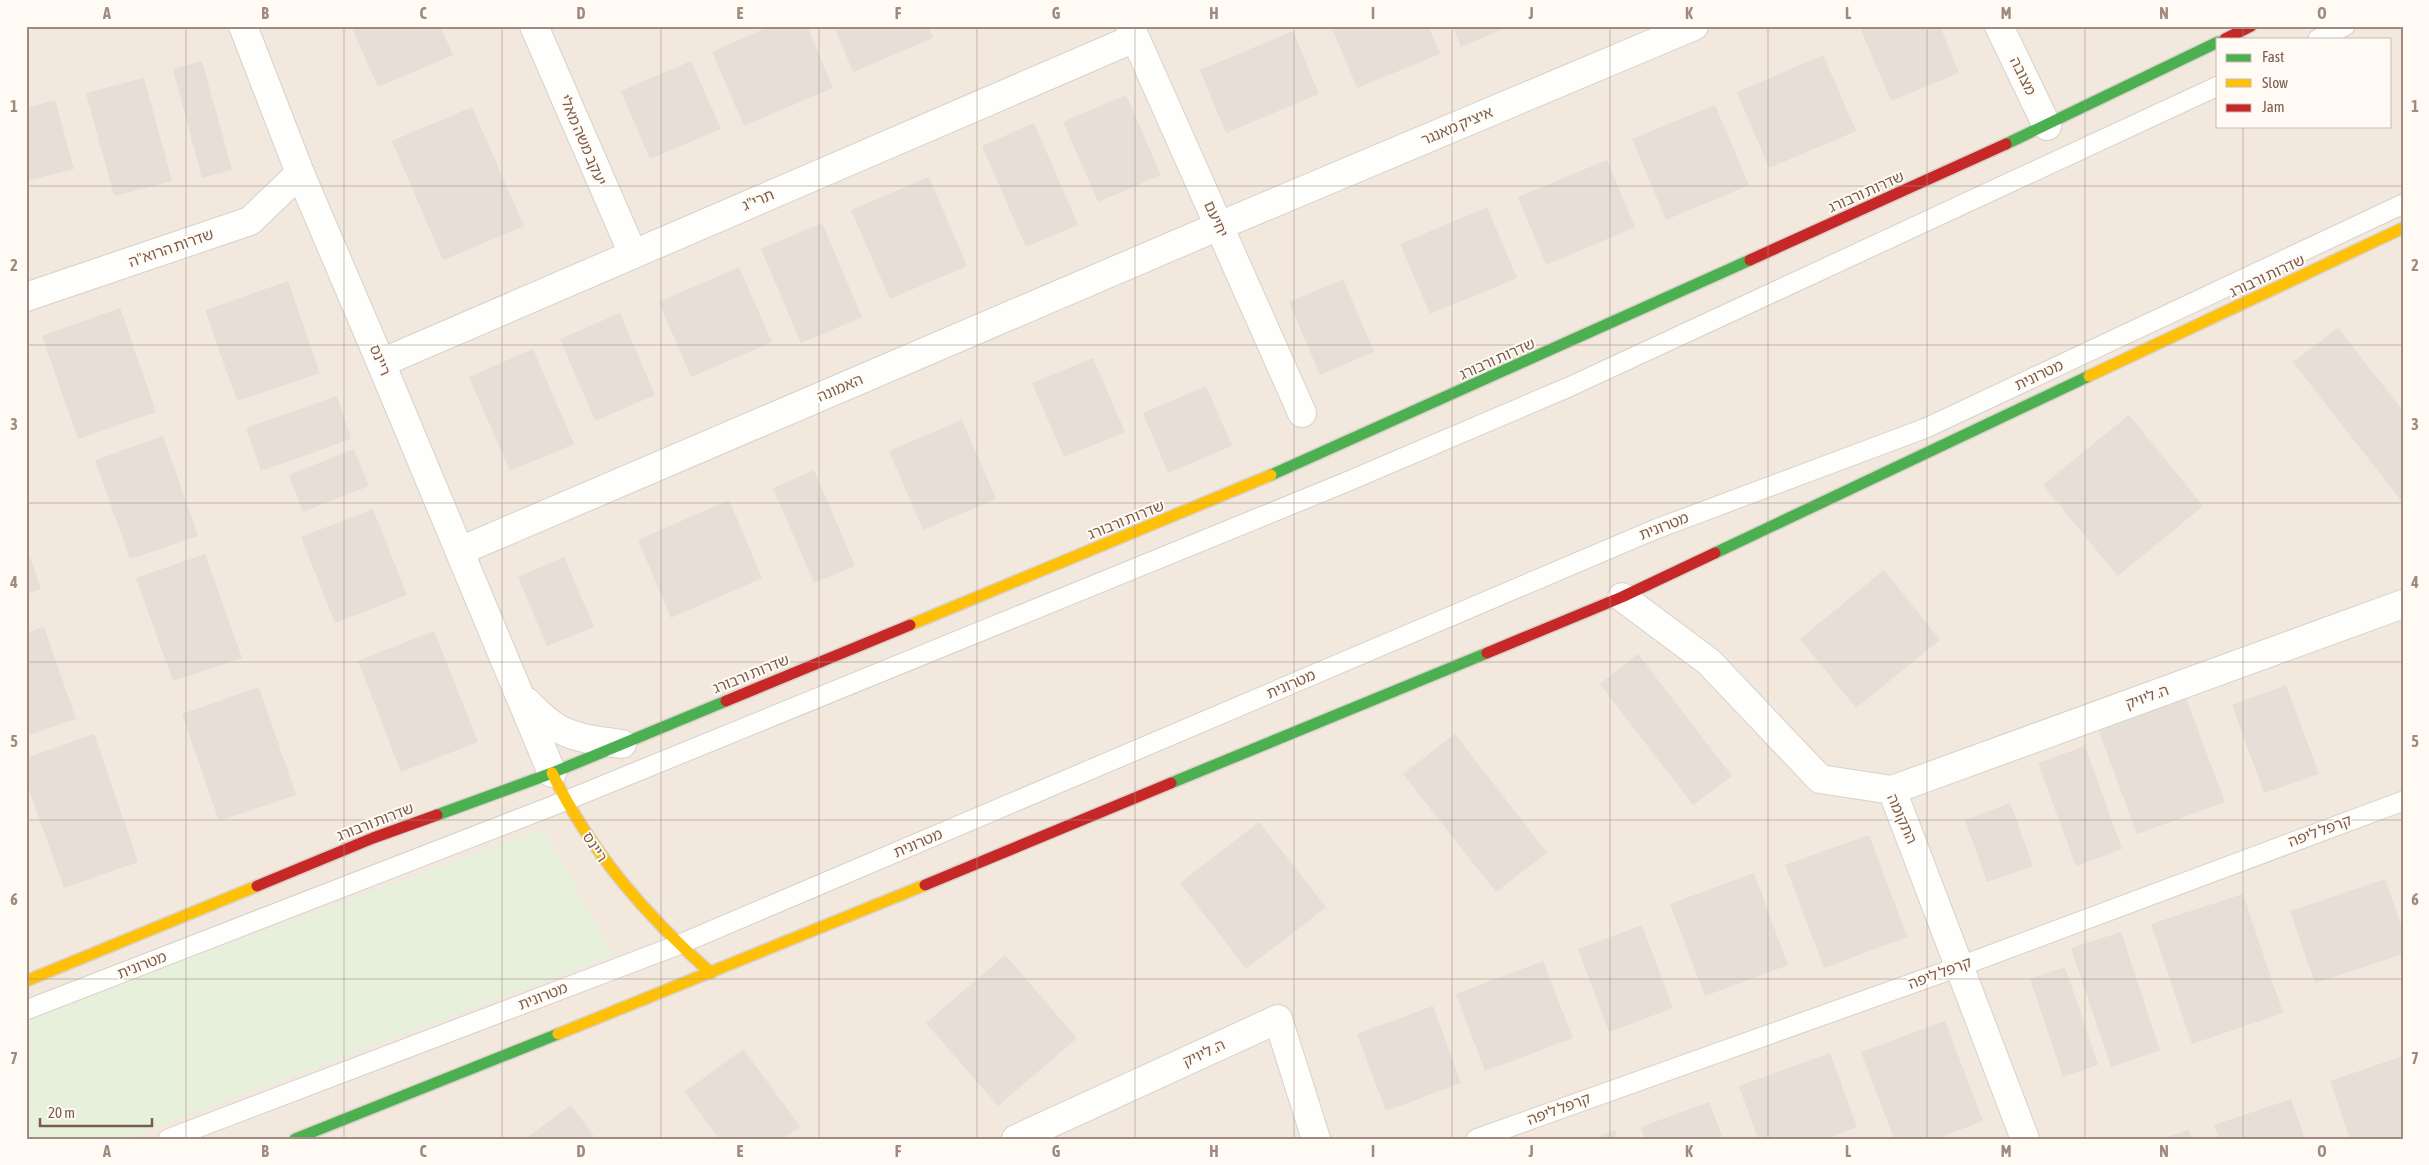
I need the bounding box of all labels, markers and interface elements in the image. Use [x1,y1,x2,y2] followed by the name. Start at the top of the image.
[102,4,111,22] text: A
[261,4,269,22] text: B
[419,4,427,22] text: C
[577,4,586,22] text: D
[737,4,744,22] text: E
[895,4,902,22] text: F
[1052,4,1061,22] text: G
[1209,4,1219,22] text: H
[1371,4,1375,22] text: I
[1527,4,1534,22] text: J
[1685,4,1693,22] text: K
[1845,4,1852,22] text: L
[2001,4,2011,22] text: M
[2159,4,2169,22] text: N
[2317,4,2327,22] text: O
[2216,38,2392,128] legend
[2262,48,2284,65] text: Fast
[2007,54,2040,98] street label: מצובה
[2262,74,2288,91] text: Slow
[557,92,610,188] street label: יעקב משה מאלי
[10,97,18,115] text: 1
[2411,97,2419,115] text: 1
[2262,98,2285,115] text: Jam
[1418,103,1495,148] street label: איציק מאנגר
[1825,167,1906,216] street label: שדרות ורבורג
[739,185,776,214] street label: תרי"ג
[1201,198,1232,240] street label: יחיעם
[126,225,216,270] street label: שדרות הרוא"ה
[2226,251,2307,300] street label: שדרות ורבורג
[10,256,18,274] text: 2
[2411,256,2419,274] text: 2
[1456,334,1537,383] street label: שדרות ורבורג
[366,342,395,378] street label: ריינס
[2012,356,2066,393] street label: מטרונית
[814,370,865,405] street label: האמונה
[10,415,18,433] text: 3
[2411,415,2419,433] text: 3
[1085,496,1167,543] street label: שדרות ורבורג
[1637,508,1691,543] street label: מטרונית
[9,573,18,591] text: 4
[2410,573,2419,591] text: 4
[710,650,792,697] street label: שדרות ורבורג
[1264,666,1318,701] street label: מטרונית
[2123,681,2171,712] street label: ה. ליויק
[10,732,18,750] text: 5
[2411,732,2419,750] text: 5
[1884,791,1921,846] street label: התקומה
[334,799,416,844] street label: שדרות ורבורג
[2286,811,2354,850] street label: קרפל ליפה
[891,825,945,860] street label: מטרונית
[580,829,611,865] street label: ריינס
[10,890,18,908] text: 6
[2411,890,2419,908] text: 6
[115,947,169,982] street label: מטרונית
[1906,953,1974,992] street label: קרפל ליפה
[516,978,570,1013] street label: מטרונית
[1180,1035,1228,1070] street label: ה. ליויק
[10,1049,18,1067] text: 7
[2411,1049,2419,1067] text: 7
[1525,1089,1593,1128] street label: קרפל ליפה
[40,1095,152,1127] scale bar
[48,1104,75,1121] text: 20 m
[102,1142,111,1160] text: A
[261,1142,269,1160] text: B
[419,1142,427,1160] text: C
[577,1142,586,1160] text: D
[737,1142,744,1160] text: E
[895,1142,902,1160] text: F
[1052,1142,1061,1160] text: G
[1209,1142,1219,1160] text: H
[1371,1142,1375,1160] text: I
[1527,1142,1534,1160] text: J
[1685,1142,1693,1160] text: K
[1845,1142,1852,1160] text: L
[2001,1142,2011,1160] text: M
[2159,1142,2169,1160] text: N
[2317,1142,2327,1160] text: O

